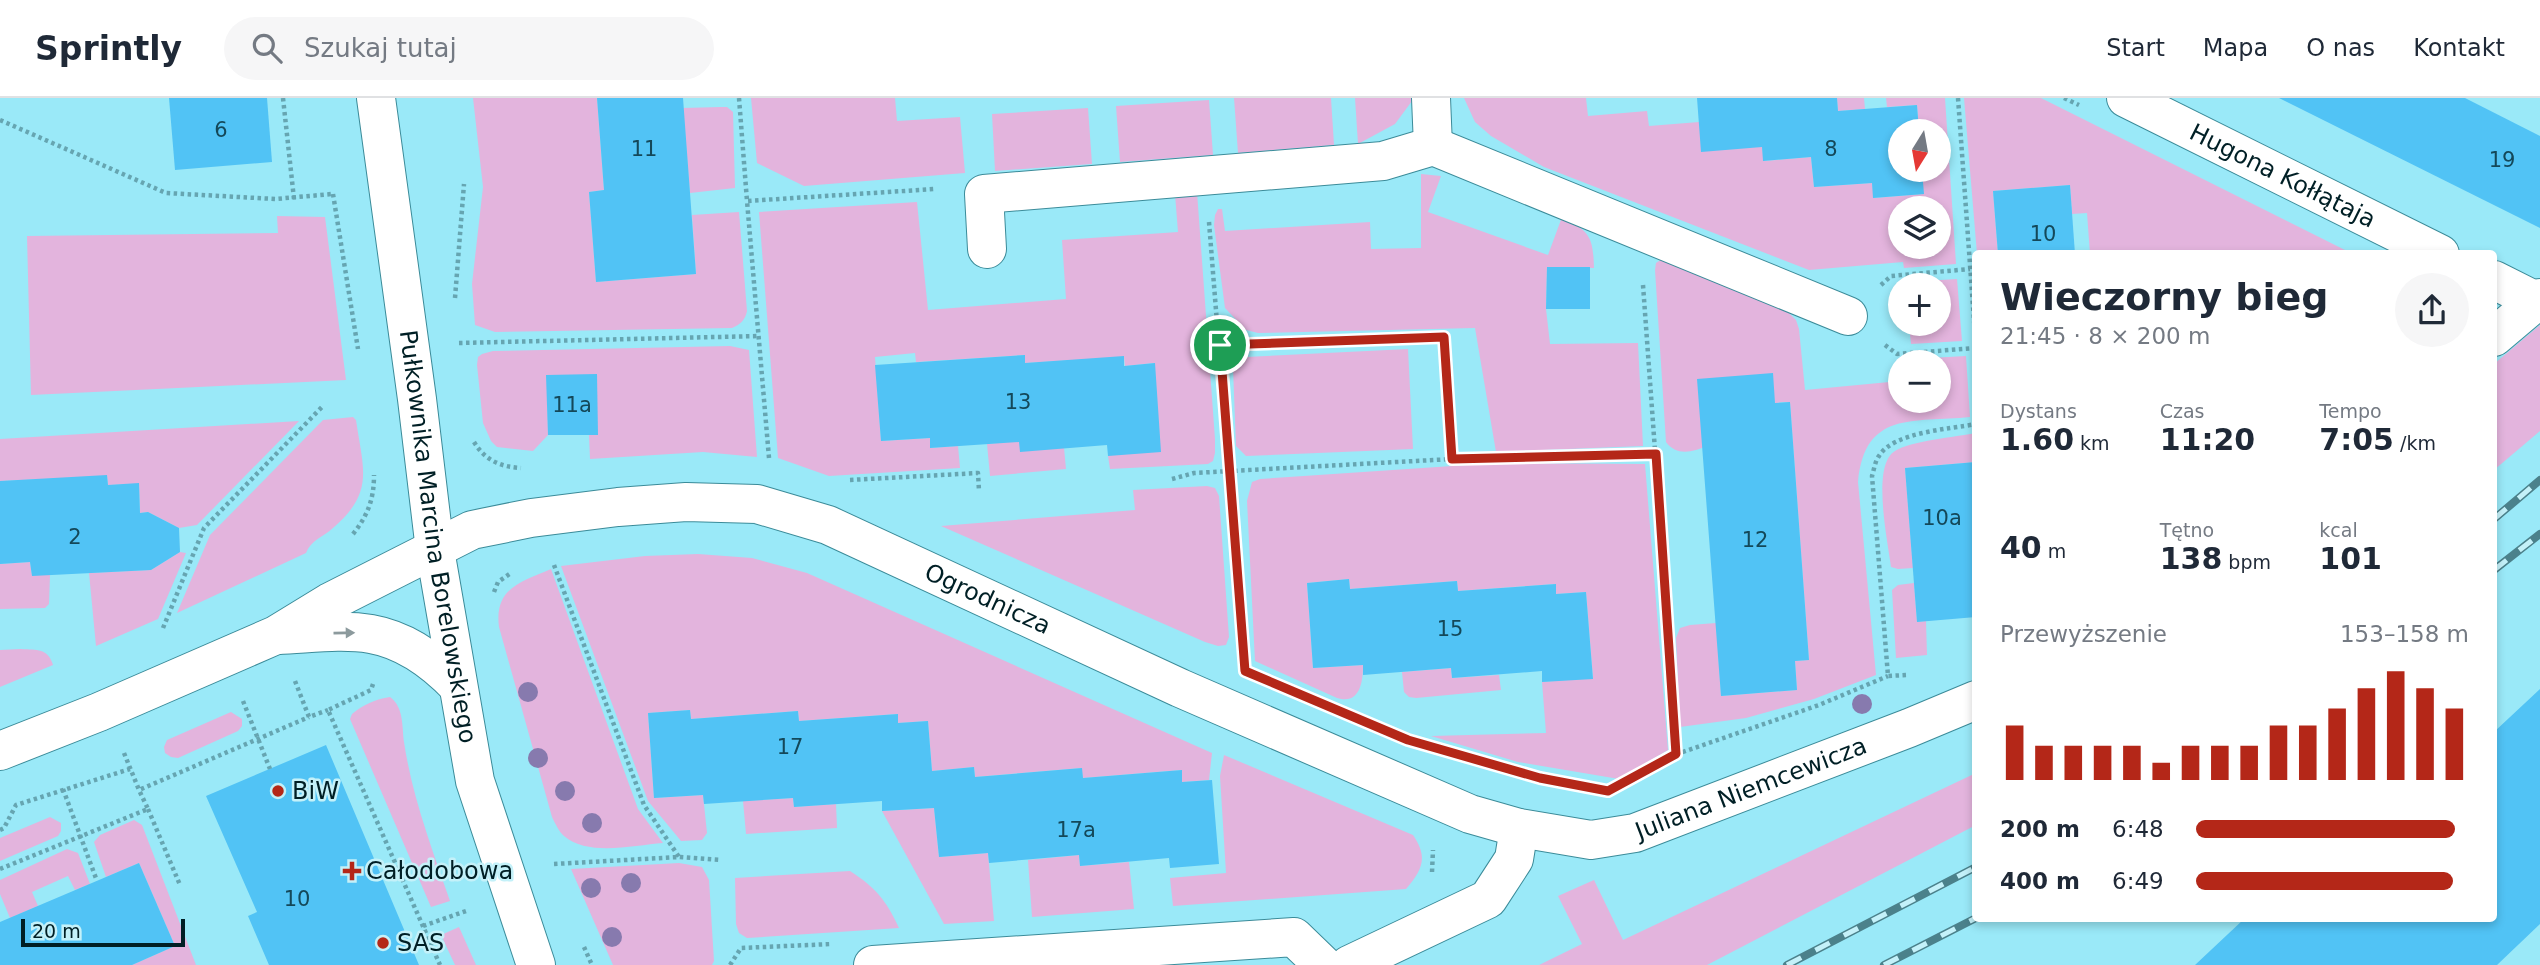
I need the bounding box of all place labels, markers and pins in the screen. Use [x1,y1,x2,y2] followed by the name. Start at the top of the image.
[1190,315,1250,375] pin
[292,777,339,805] place label: BiW
[270,783,286,799] marker: BiW
[366,857,513,885] place label: Całodobowa
[344,863,360,879] marker: Całodobowa
[397,929,444,957] place label: SAS
[375,935,391,951] marker: SAS

